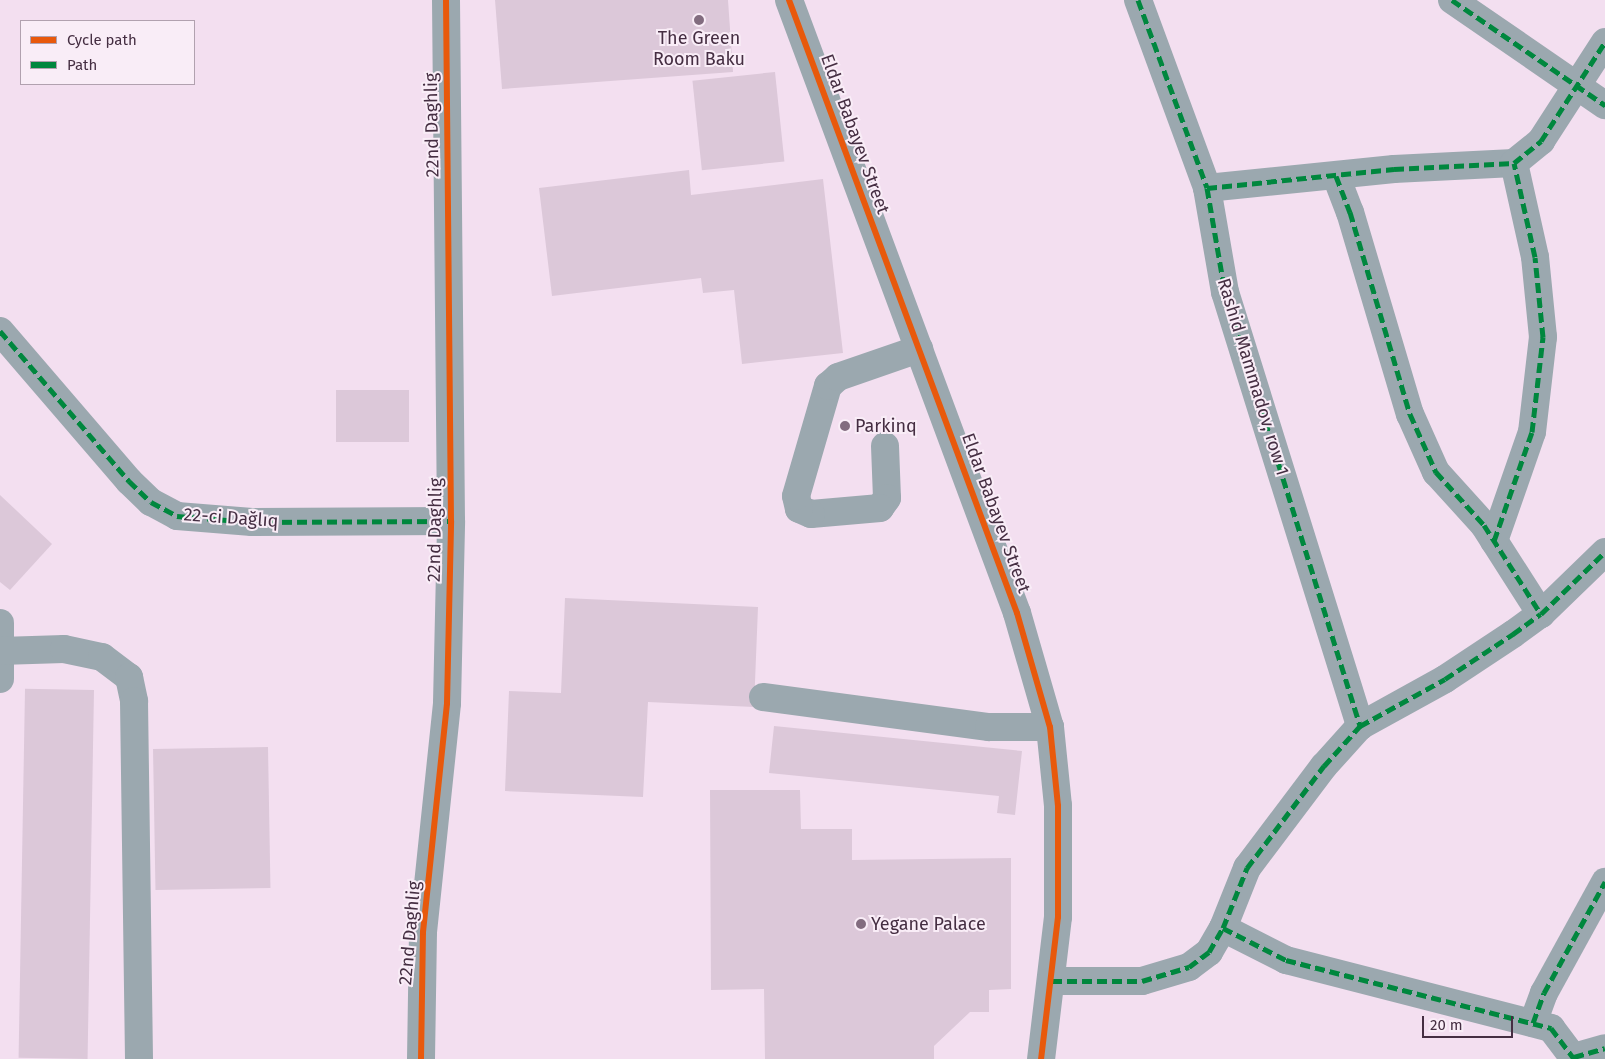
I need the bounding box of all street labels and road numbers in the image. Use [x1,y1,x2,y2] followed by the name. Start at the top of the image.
[816,51,894,217] street label: Eldar Babayev Street
[420,73,444,177] street label: 22nd Daghlig
[1213,276,1293,478] street label: Rashid Mammadov, row 1
[957,430,1035,596] street label: Eldar Babayev Street
[423,478,447,582] street label: 22nd Daghlig
[183,504,279,532] street label: 22-ci Dağlıq
[395,880,425,986] street label: 22nd Daghlig

